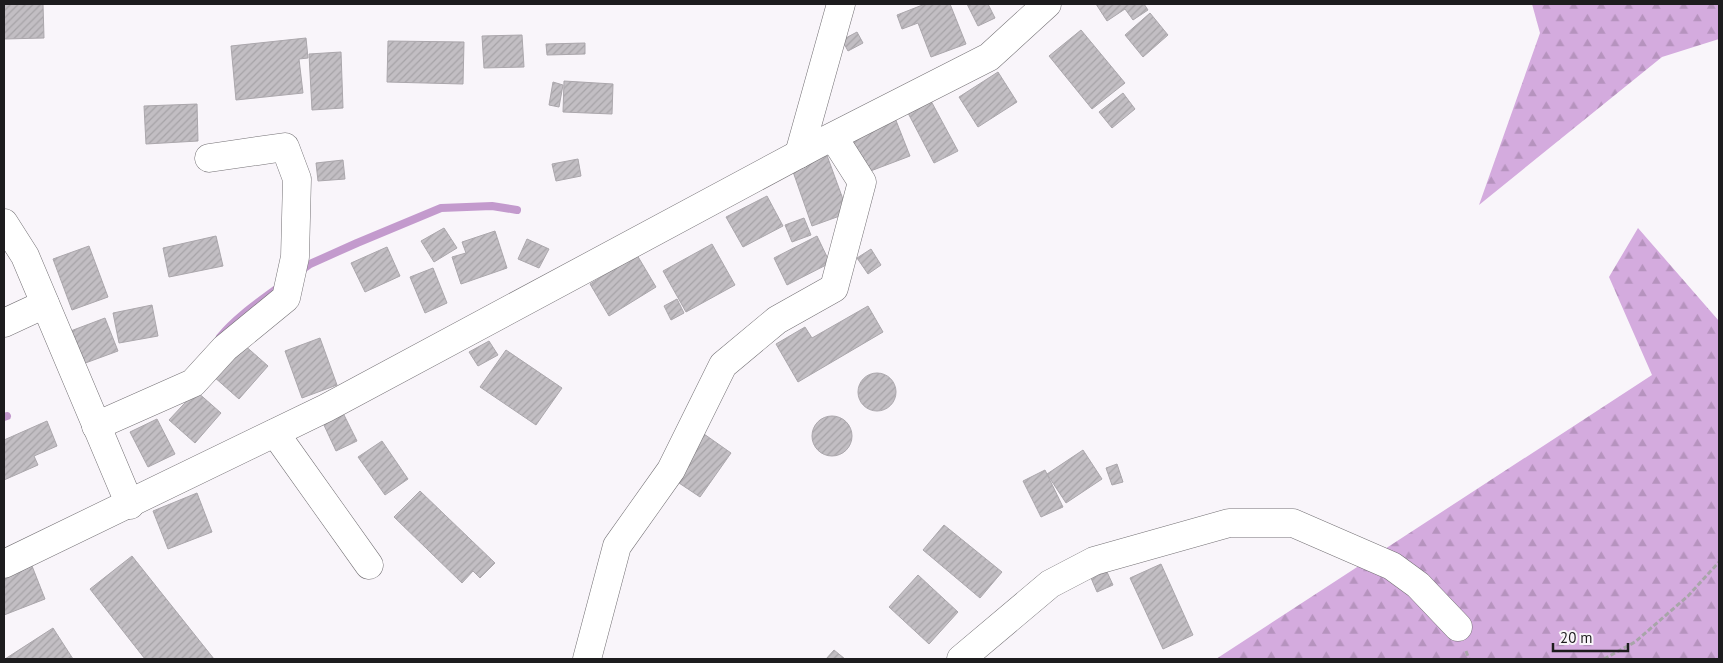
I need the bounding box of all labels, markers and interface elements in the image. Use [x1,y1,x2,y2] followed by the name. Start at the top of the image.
[1553,620,1628,652] scale bar
[1560,628,1593,647] text: 20 m

